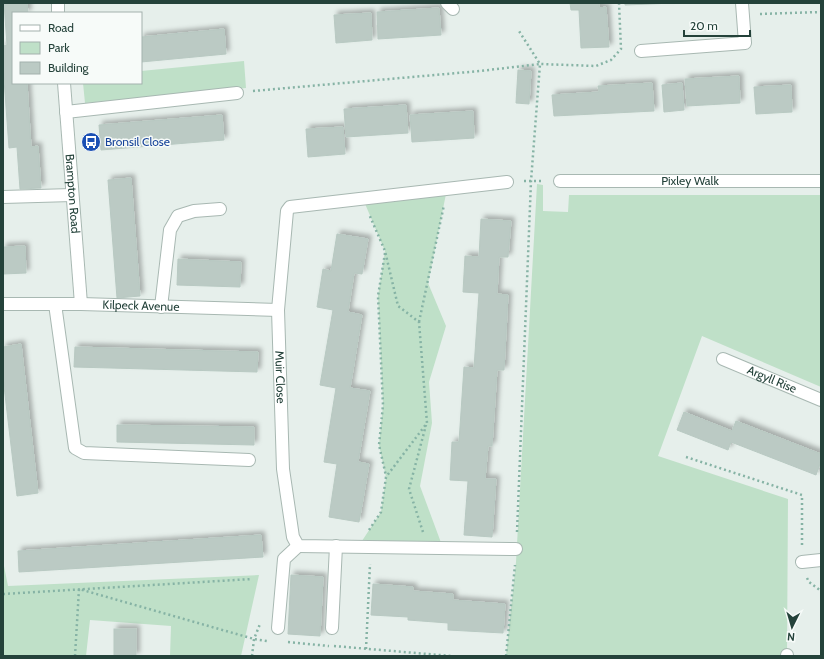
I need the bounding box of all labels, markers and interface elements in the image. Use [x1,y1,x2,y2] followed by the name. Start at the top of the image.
[12,12,142,84] legend
[684,12,750,38] scale bar
[690,18,718,33] text: 20 m
[48,20,74,35] text: Road
[48,40,70,55] text: Park
[48,60,90,75] text: Building
[80,131,102,153] bus stop icon: Bronsil Close
[105,134,170,149] place label: Bronsil Close
[62,153,84,234] street label: Brampton Road
[661,173,719,188] street label: Pixley Walk
[102,297,180,314] street label: Kilpeck Avenue
[272,350,289,404] street label: Muir Close
[745,362,799,396] street label: Argyll Rise
[772,607,812,647] north arrow
[787,630,796,644] text: N

